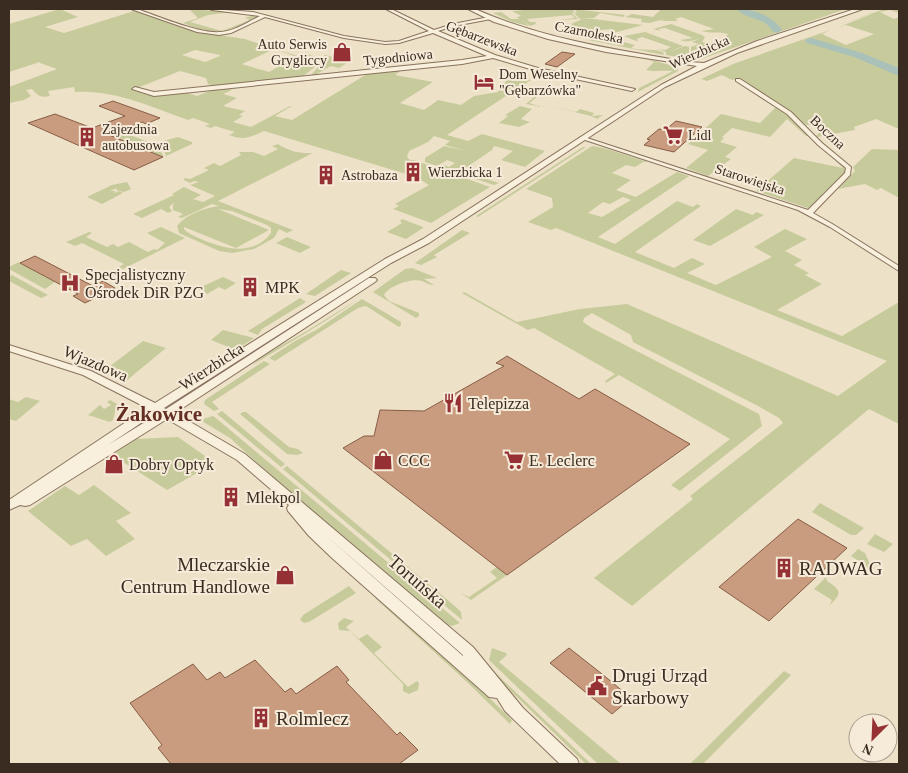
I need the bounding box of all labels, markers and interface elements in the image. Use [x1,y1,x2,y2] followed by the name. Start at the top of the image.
[444,18,520,59] street label: Gębarzewska
[554,19,625,47] street label: Czarnoleska
[667,32,732,72] street label: Wierzbicka
[257,37,327,68] place label: Auto Serwis Grygliccy
[331,41,353,63] shop icon: Auto Serwis Grygliccy
[363,46,434,69] street label: Tygodniowa
[499,67,581,98] place label: Dom Weselny "Gębarzówka"
[473,71,495,93] hotel icon: Dom Weselny "Gębarzówka"
[807,113,849,153] street label: Boczna
[102,122,170,153] place label: Zajezdnia autobusowa
[662,124,684,146] supermarket icon: Lidl
[76,126,98,148] building icon: Zajezdnia autobusowa
[688,128,711,143] place label: Lidl
[402,161,424,183] building icon: Wierzbicka 1
[713,161,787,198] street label: Starowiejska
[315,164,337,186] building icon: Astrobaza
[428,165,502,180] place label: Wierzbicka 1
[341,168,399,183] place label: Astrobaza
[85,266,205,301] place label: Specjalistyczny Ośrodek DiR PZG
[59,272,81,294] hospital icon: Specjalistyczny Ośrodek DiR PZG
[239,276,261,298] building icon: MPK
[265,279,300,296] place label: MPK
[176,339,247,393] street label: Wierzbicka
[61,342,131,386] street label: Wjazdowa
[442,392,464,414] restaurant icon: Telepizza
[468,395,529,413] place label: Telepizza
[116,402,202,426] district label: Żakowice
[372,449,394,471] shop icon: CCC
[503,449,525,471] supermarket icon: E. Leclerc
[398,452,430,469] place label: CCC
[529,452,595,469] place label: E. Leclerc
[103,453,125,475] shop icon: Dobry Optyk
[129,456,214,474] place label: Dobry Optyk
[220,486,242,508] building icon: Mlekpol
[246,489,301,507] place label: Mlekpol
[384,550,452,613] street label: Toruńska
[121,554,270,597] place label: Mleczarskie Centrum Handlowe
[773,557,795,579] building icon: RADWAG
[799,558,883,579] place label: RADWAG
[274,564,296,586] shop icon: Mleczarskie Centrum Handlowe
[612,665,708,708] place label: Drugi Urząd Skarbowy
[586,675,608,697] public building icon: Drugi Urząd Skarbowy
[250,707,272,729] building icon: Rolmlecz
[276,708,349,729] place label: Rolmlecz
[848,713,898,763] north arrow
[860,741,876,758] text: N

